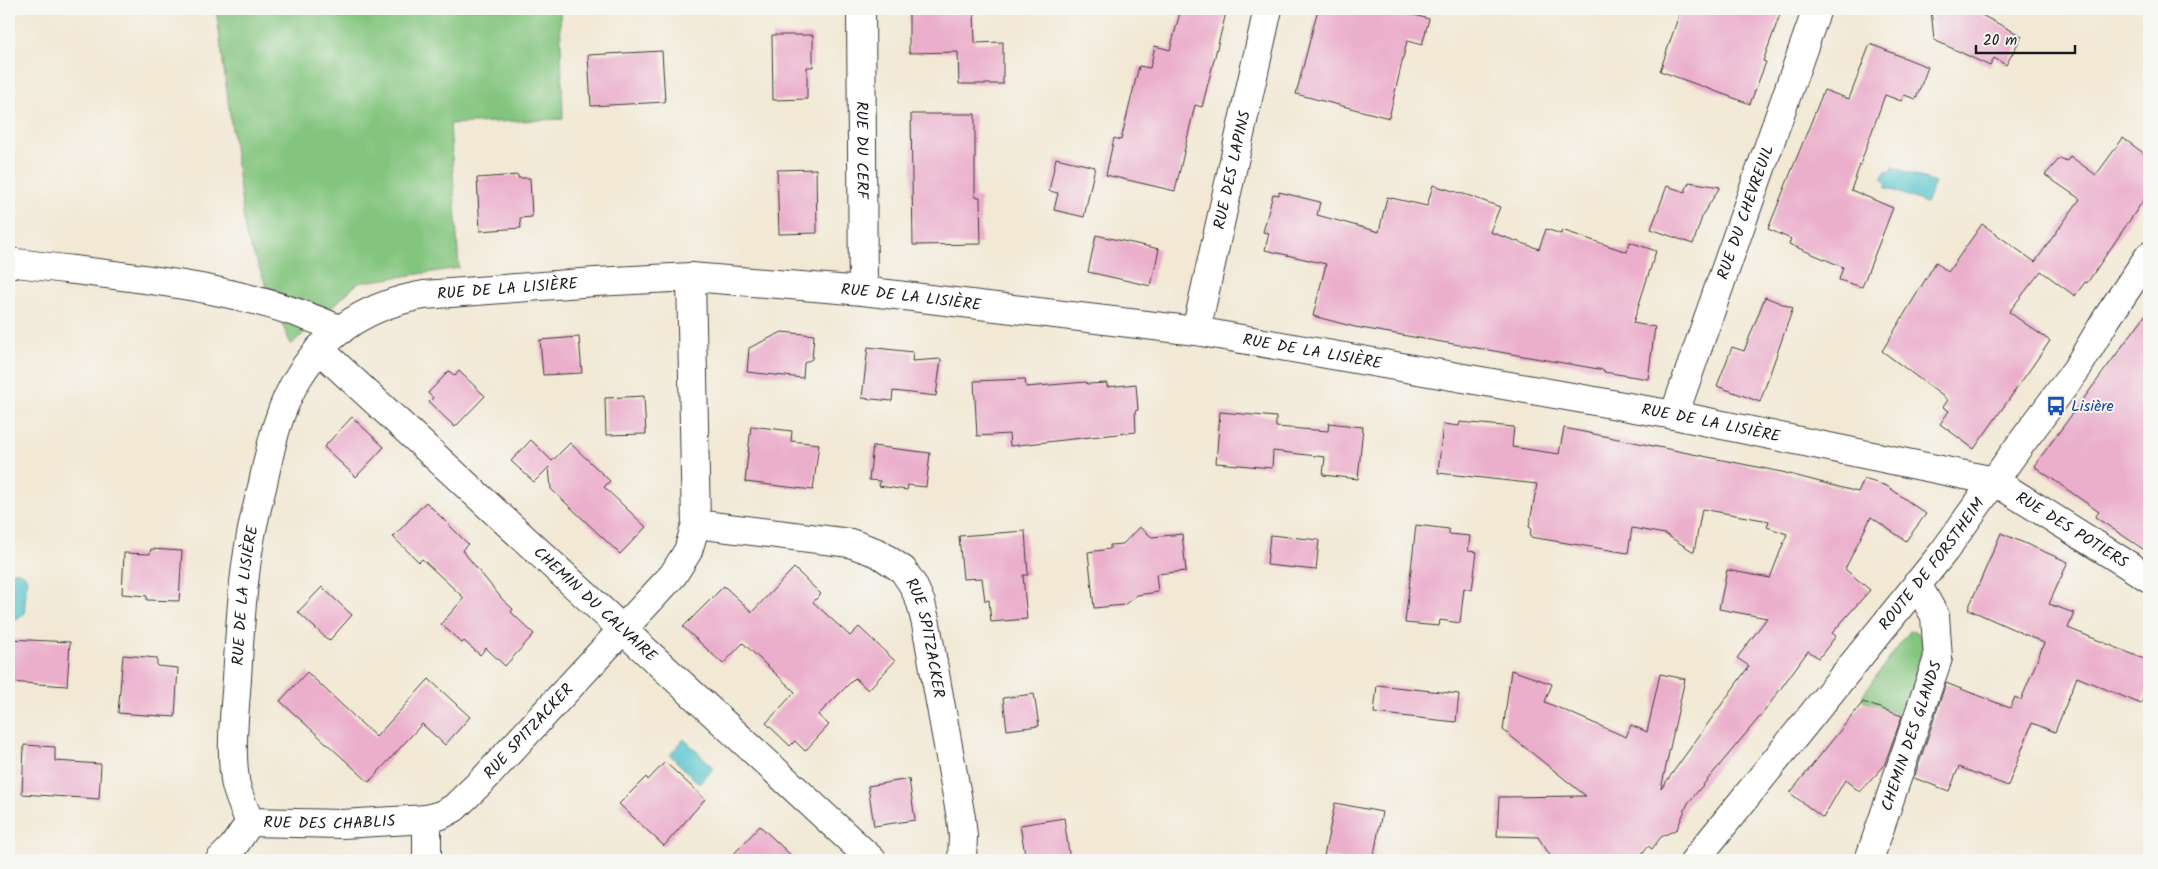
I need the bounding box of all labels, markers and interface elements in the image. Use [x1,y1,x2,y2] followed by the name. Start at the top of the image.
[1976,22,2074,54] scale bar
[1983,29,2017,53] text: 20 m
[849,101,875,201] street label: RUE DU CERF
[1207,108,1257,232] street label: RUE DES LAPINS
[1710,141,1781,283] street label: RUE DU CHEVREUIL
[436,271,579,306] street label: RUE DE LA LISIÈRE
[840,277,983,318] street label: RUE DE LA LISIÈRE
[1241,327,1384,376] street label: RUE DE LA LISIÈRE
[2071,394,2114,419] place label: Lisière
[2045,395,2067,417] bus stop icon: Lisière
[1640,397,1783,449] street label: RUE DE LA LISIÈRE
[2011,485,2134,575] street label: RUE DES POTIERS
[1872,492,1991,636] street label: ROUTE DE FORSTHEIM
[225,522,265,666] street label: RUE DE LA LISIÈRE
[528,540,663,668] street label: CHEMIN DU CALVAIRE
[899,573,952,700] street label: RUE SPITZACKER
[1874,657,1949,814] street label: CHEMIN DES GLANDS
[477,678,579,785] street label: RUE SPITZACKER
[263,808,396,837] street label: RUE DES CHABLIS

